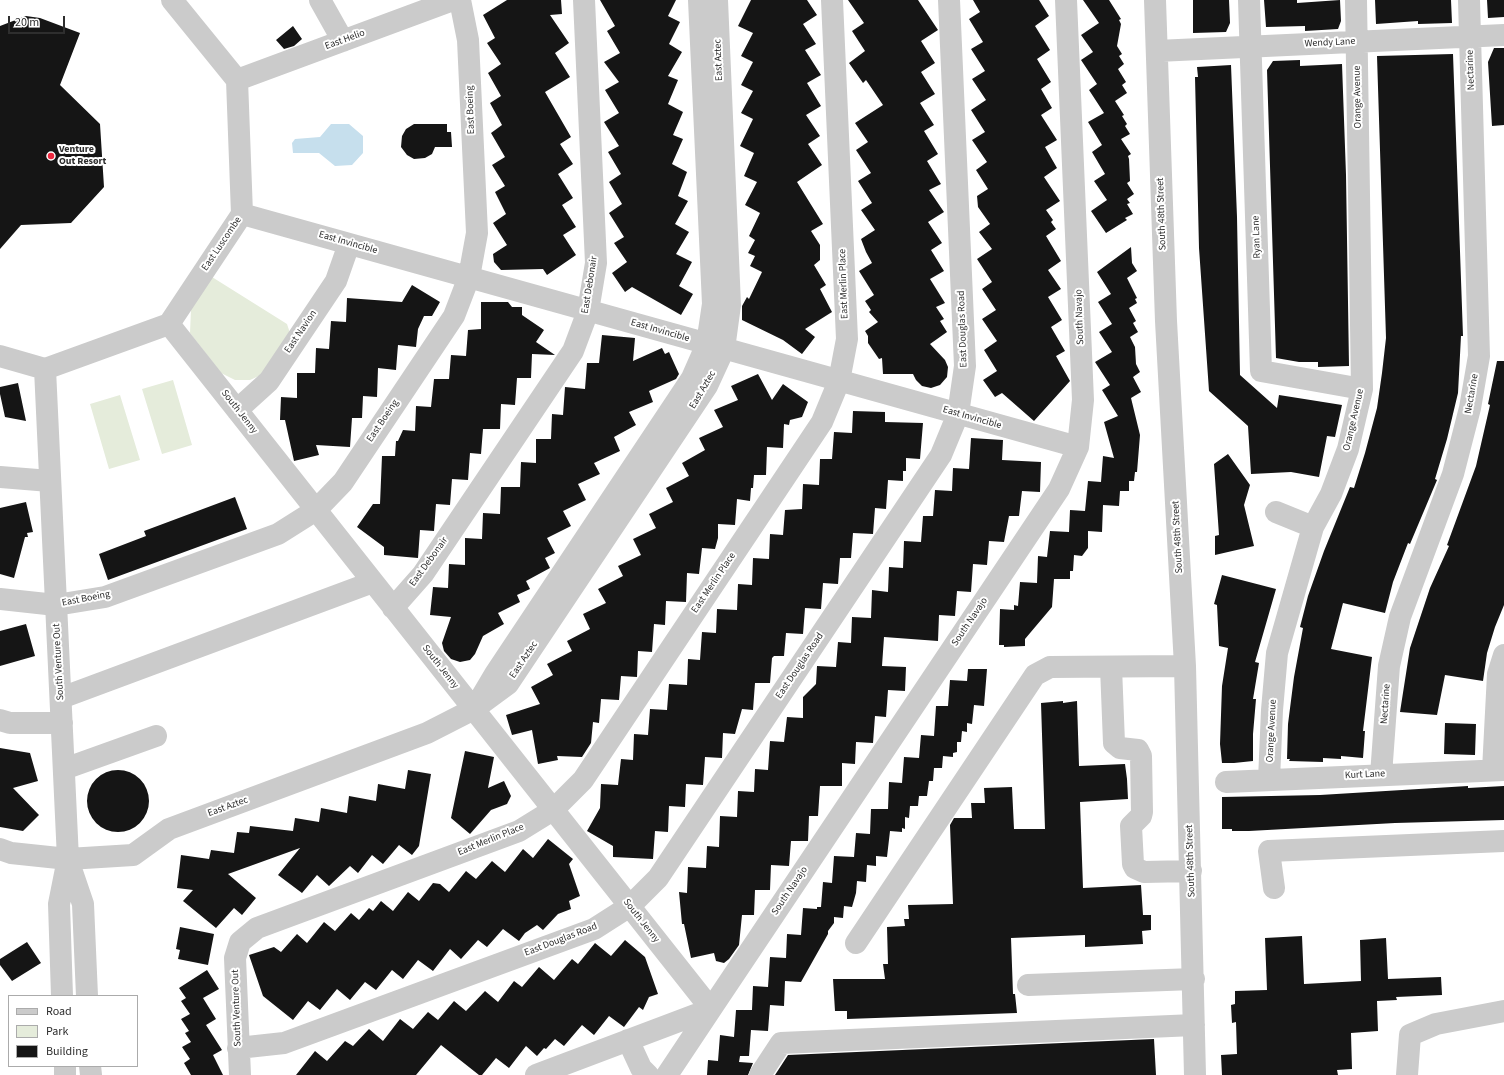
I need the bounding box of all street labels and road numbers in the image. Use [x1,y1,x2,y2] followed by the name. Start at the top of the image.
[323,27,367,53] street label: East Helio
[1304,36,1356,50] street label: Wendy Lane
[712,39,726,81] street label: East Aztec
[1464,50,1478,90] street label: Nectarine
[1351,65,1365,129] street label: Orange Avenue
[464,85,478,135] street label: East Boeing
[1155,177,1169,251] street label: South 48th Street
[200,215,244,273] street label: East Luscombe
[1250,215,1264,259] street label: Ryan Lane
[317,229,379,257] street label: East Invincible
[837,249,851,319] street label: East Merlin Place
[580,255,600,315] street label: East Debonair
[1073,289,1087,345] street label: South Navajo
[956,290,970,368] street label: East Douglas Road
[282,308,320,356] street label: East Navion
[629,317,691,345] street label: East Invincible
[687,369,719,411] street label: East Aztec
[1463,373,1481,415] street label: Nectarine
[218,388,260,436] street label: South Jenny
[1341,388,1367,452] street label: Orange Avenue
[364,397,402,445] street label: East Boeing
[941,404,1003,432] street label: East Invincible
[1170,500,1186,574] street label: South 48th Street
[407,535,451,589] street label: East Debonair
[689,550,739,616] street label: East Merlin Place
[61,588,111,610] street label: East Boeing
[949,595,991,649] street label: South Navajo
[51,623,67,701] street label: South Venture Out
[774,631,826,701] street label: East Douglas Road
[507,639,541,681] street label: East Aztec
[419,643,461,691] street label: South Jenny
[1379,683,1393,725] street label: Nectarine
[1264,699,1280,763] street label: Orange Avenue
[1345,768,1385,782] street label: Kurt Lane
[206,794,250,820] street label: East Aztec
[456,821,526,859] street label: East Merlin Place
[1184,824,1198,898] street label: South 48th Street
[769,864,811,918] street label: South Navajo
[620,897,662,945] street label: South Jenny
[523,921,599,959] street label: East Douglas Road
[230,969,244,1047] street label: South Venture Out

